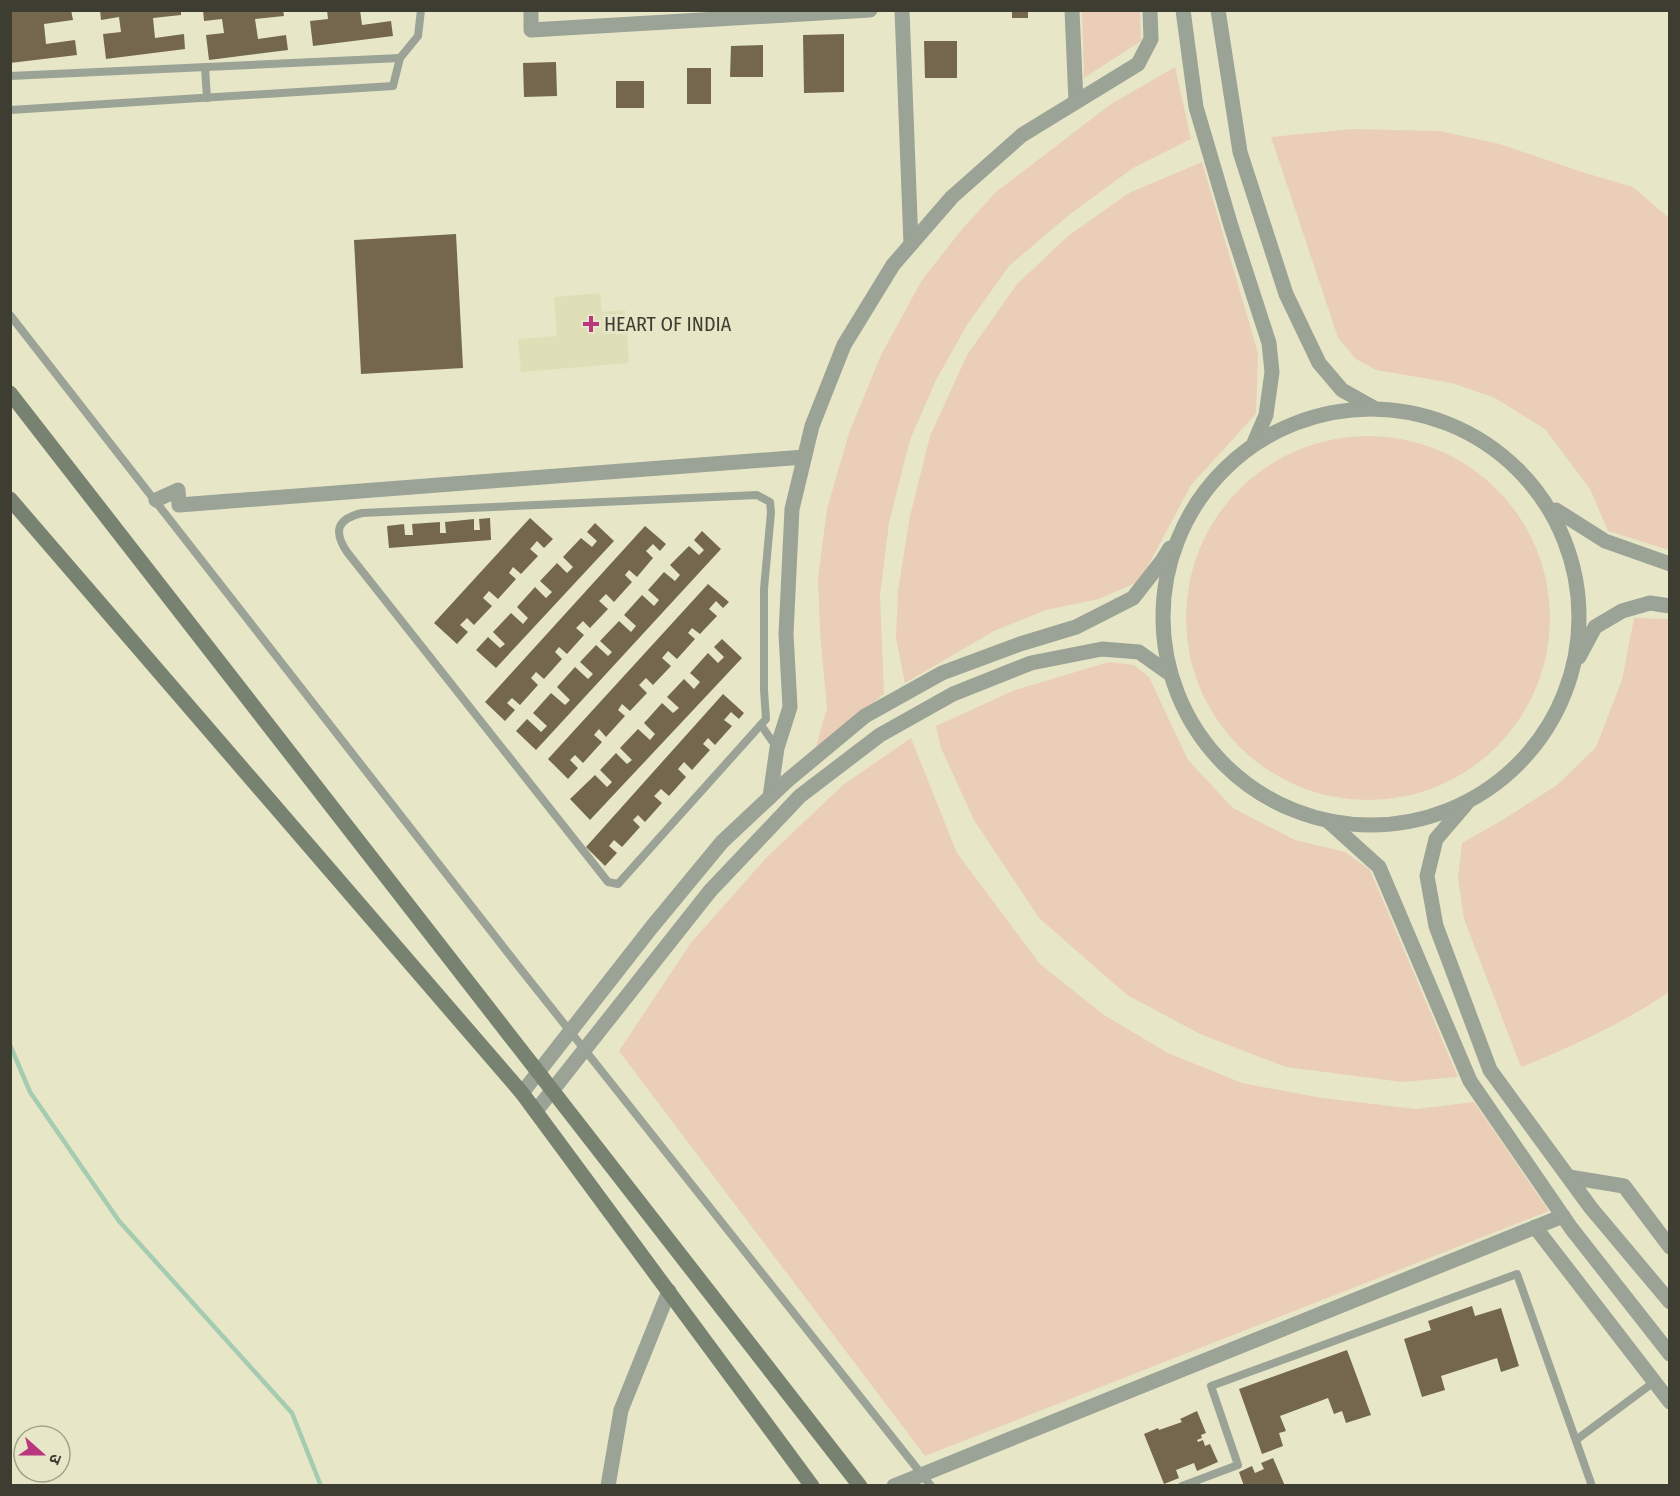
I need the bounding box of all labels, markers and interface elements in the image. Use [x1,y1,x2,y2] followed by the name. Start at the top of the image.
[604,312,732,336] place label: HEART OF INDIA
[582,315,600,333] marker: HEART OF INDIA
[12,1424,72,1484] north arrow
[45,1451,66,1468] text: उ

